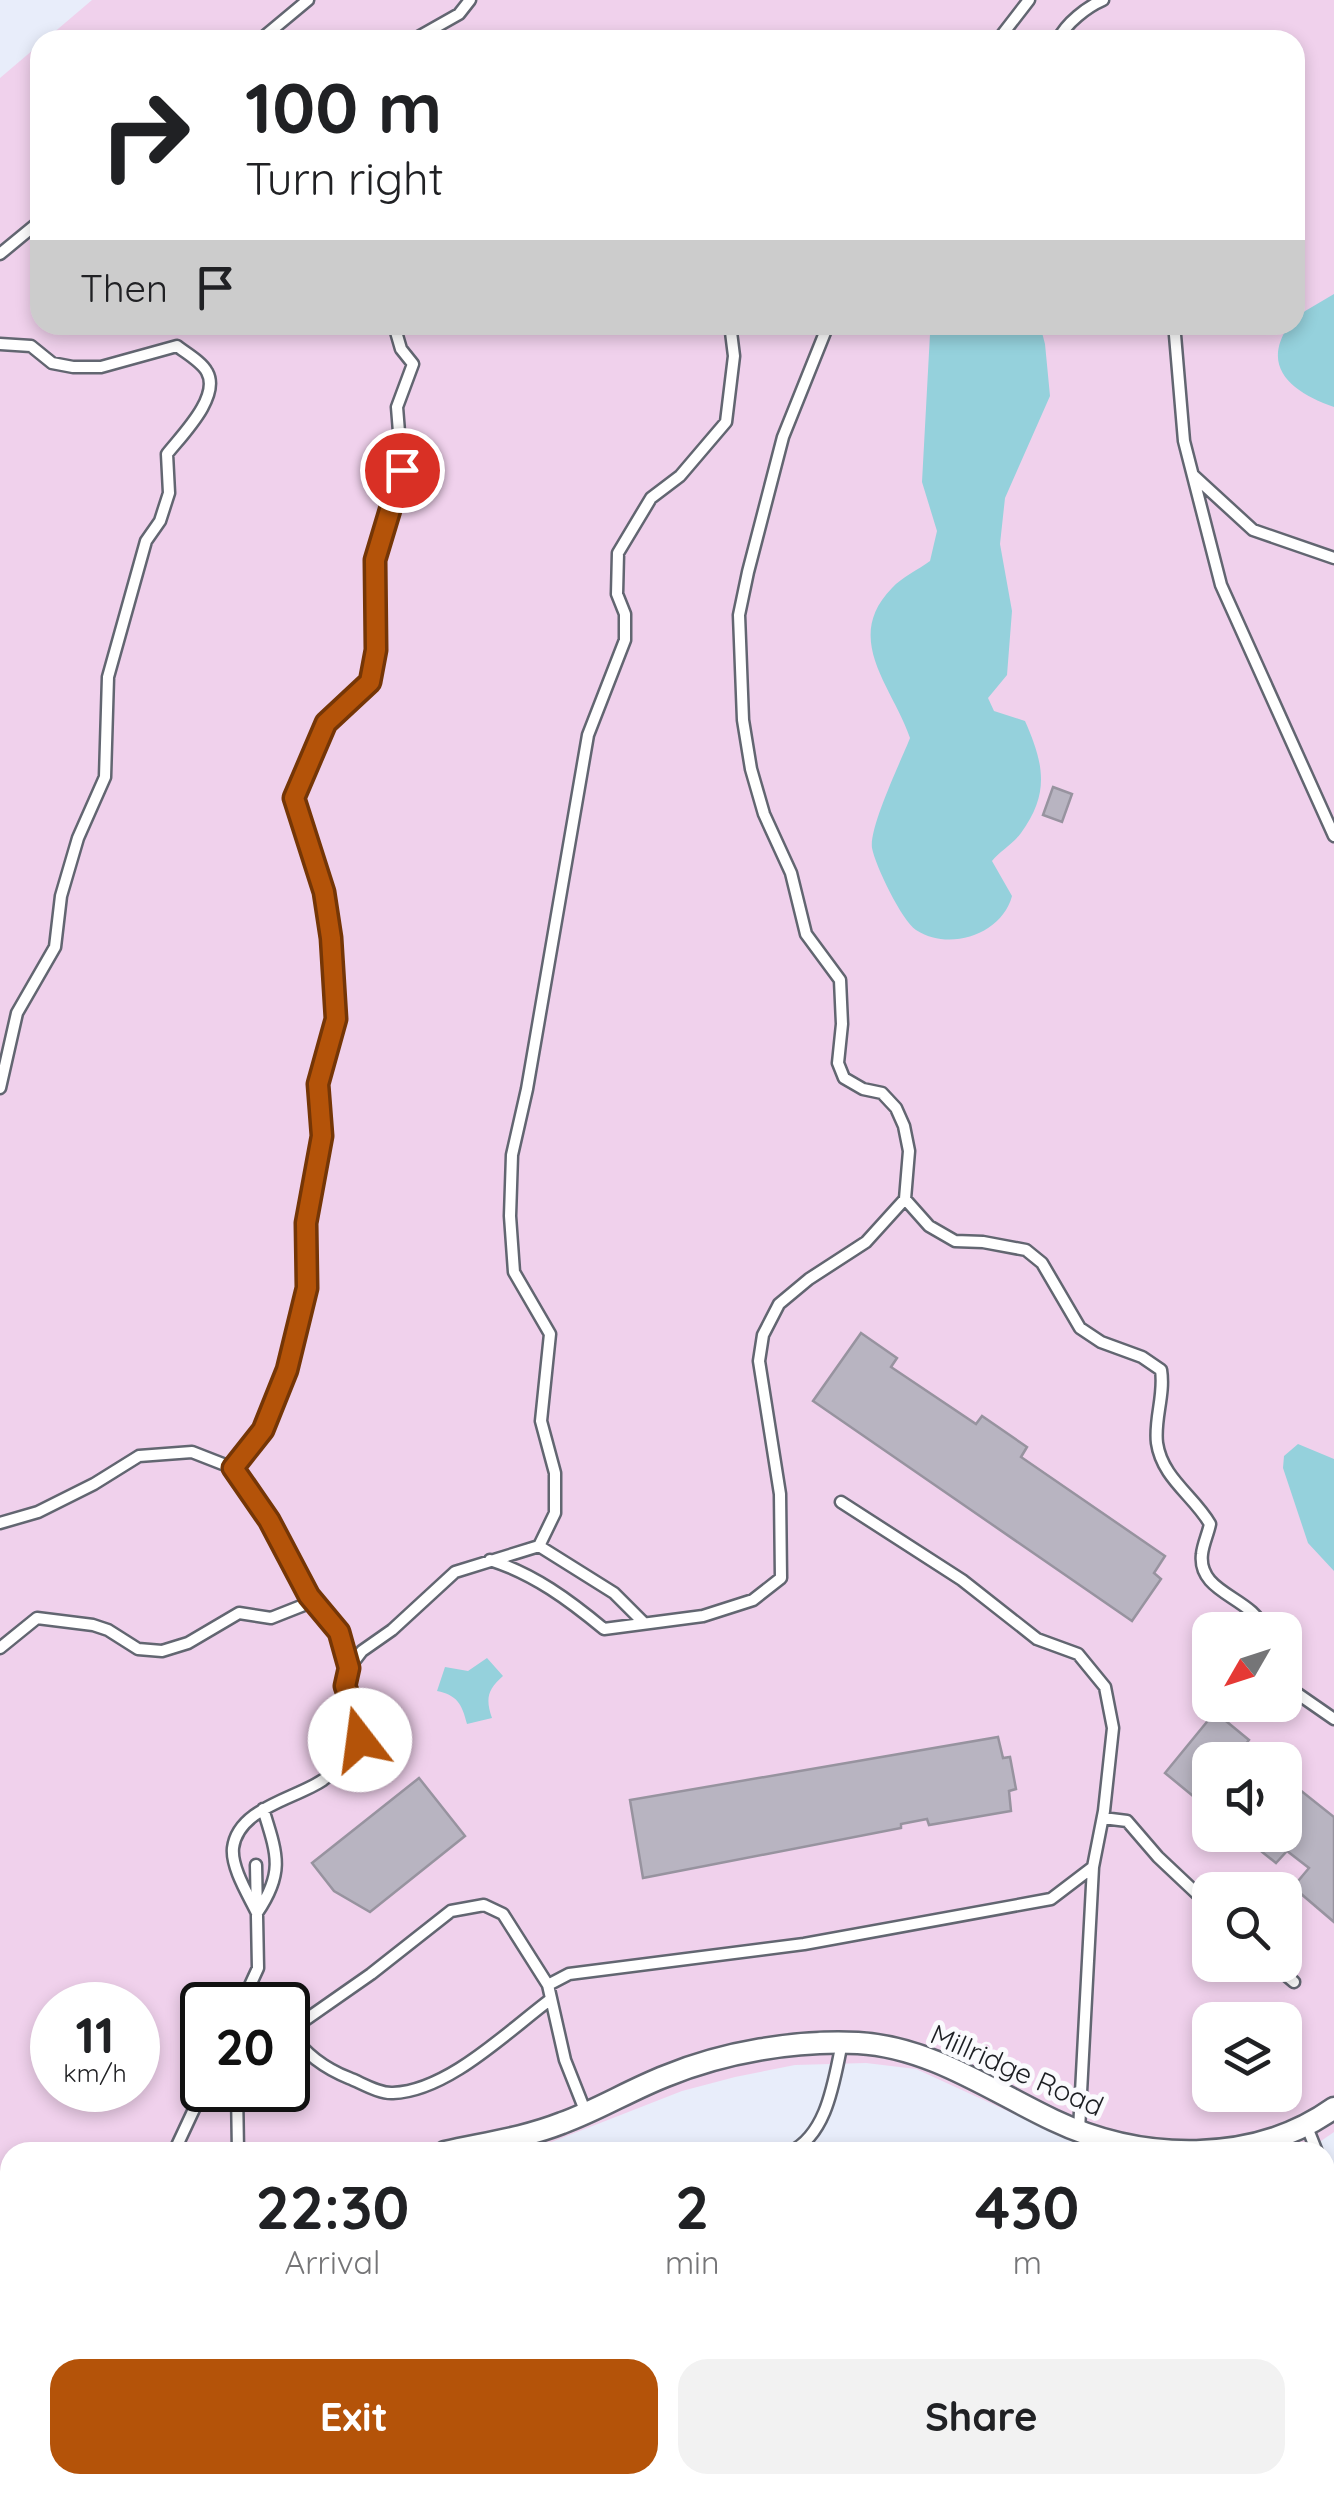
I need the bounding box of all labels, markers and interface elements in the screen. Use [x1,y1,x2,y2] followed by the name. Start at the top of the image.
[245,63,442,151] text: 100 m
[80,70,210,200] icon: right
[245,150,444,206] text: Turn right
[188,260,243,315] icon: arrive
[80,264,168,312] text: Then
[360,428,445,513] pin
[375,443,430,498] icon: arrive
[1192,1612,1302,1722] north arrow
[1192,1612,1302,2112] map controls
[308,1688,412,1792] position arrow
[1192,1742,1302,1852] button: sound
[1192,1872,1302,1982] button: search
[180,1982,310,2112] speed limit sign: 20
[1192,2002,1302,2112] button: layers
[76,2003,114,2066] text: 11
[925,2016,1109,2123] street label: Millridge Road
[63,2057,127,2088] text: km/h
[256,2169,409,2244] text: 22:30
[675,2169,709,2244] text: 2
[975,2169,1079,2244] text: 430
[285,2242,380,2282] text: Arrival
[665,2242,719,2282] text: min
[1013,2242,1042,2282] text: m
[50,2359,658,2474] button: Exit
[678,2359,1285,2474] button: Share

